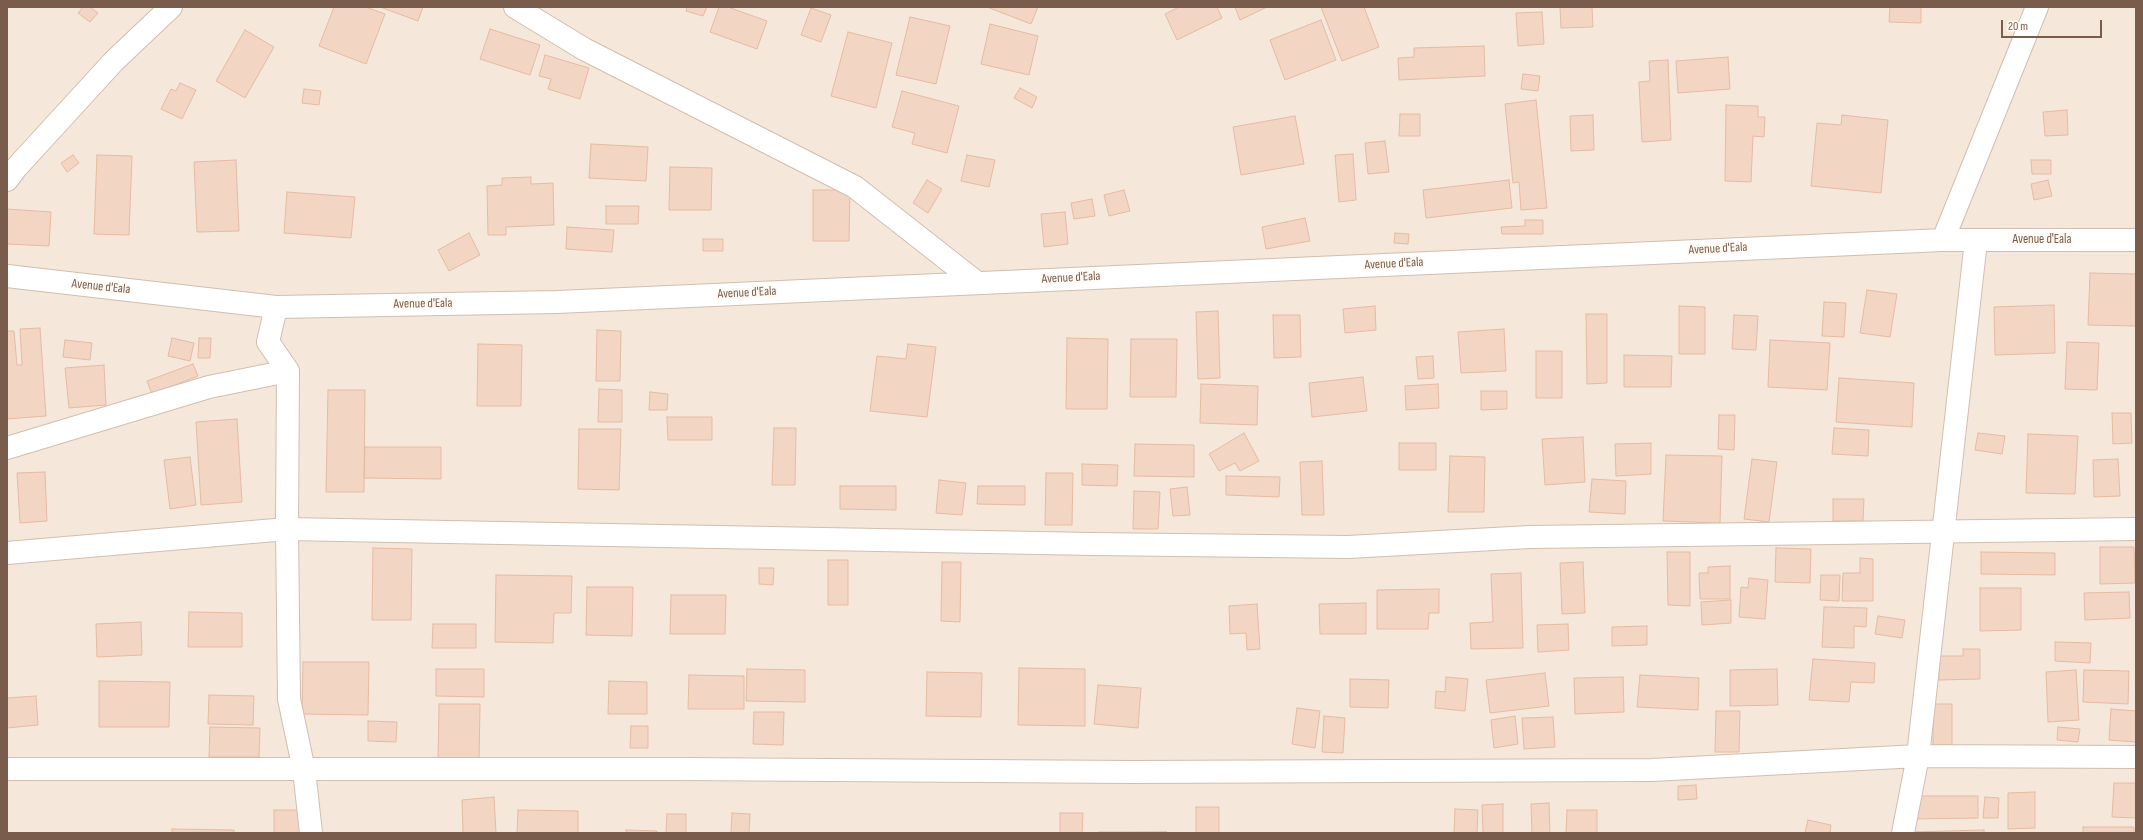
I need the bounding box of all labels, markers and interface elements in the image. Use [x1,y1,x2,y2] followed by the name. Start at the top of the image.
[2003,12,2104,38] scale bar
[2008,19,2028,34] text: 20 m
[2013,232,2071,248] street label: Avenue d'Eala
[1688,240,1748,258] street label: Avenue d'Eala
[1364,255,1424,273] street label: Avenue d'Eala
[1041,269,1101,287] street label: Avenue d'Eala
[71,276,131,298] street label: Avenue d'Eala
[717,284,777,302] street label: Avenue d'Eala
[393,296,453,312] street label: Avenue d'Eala

